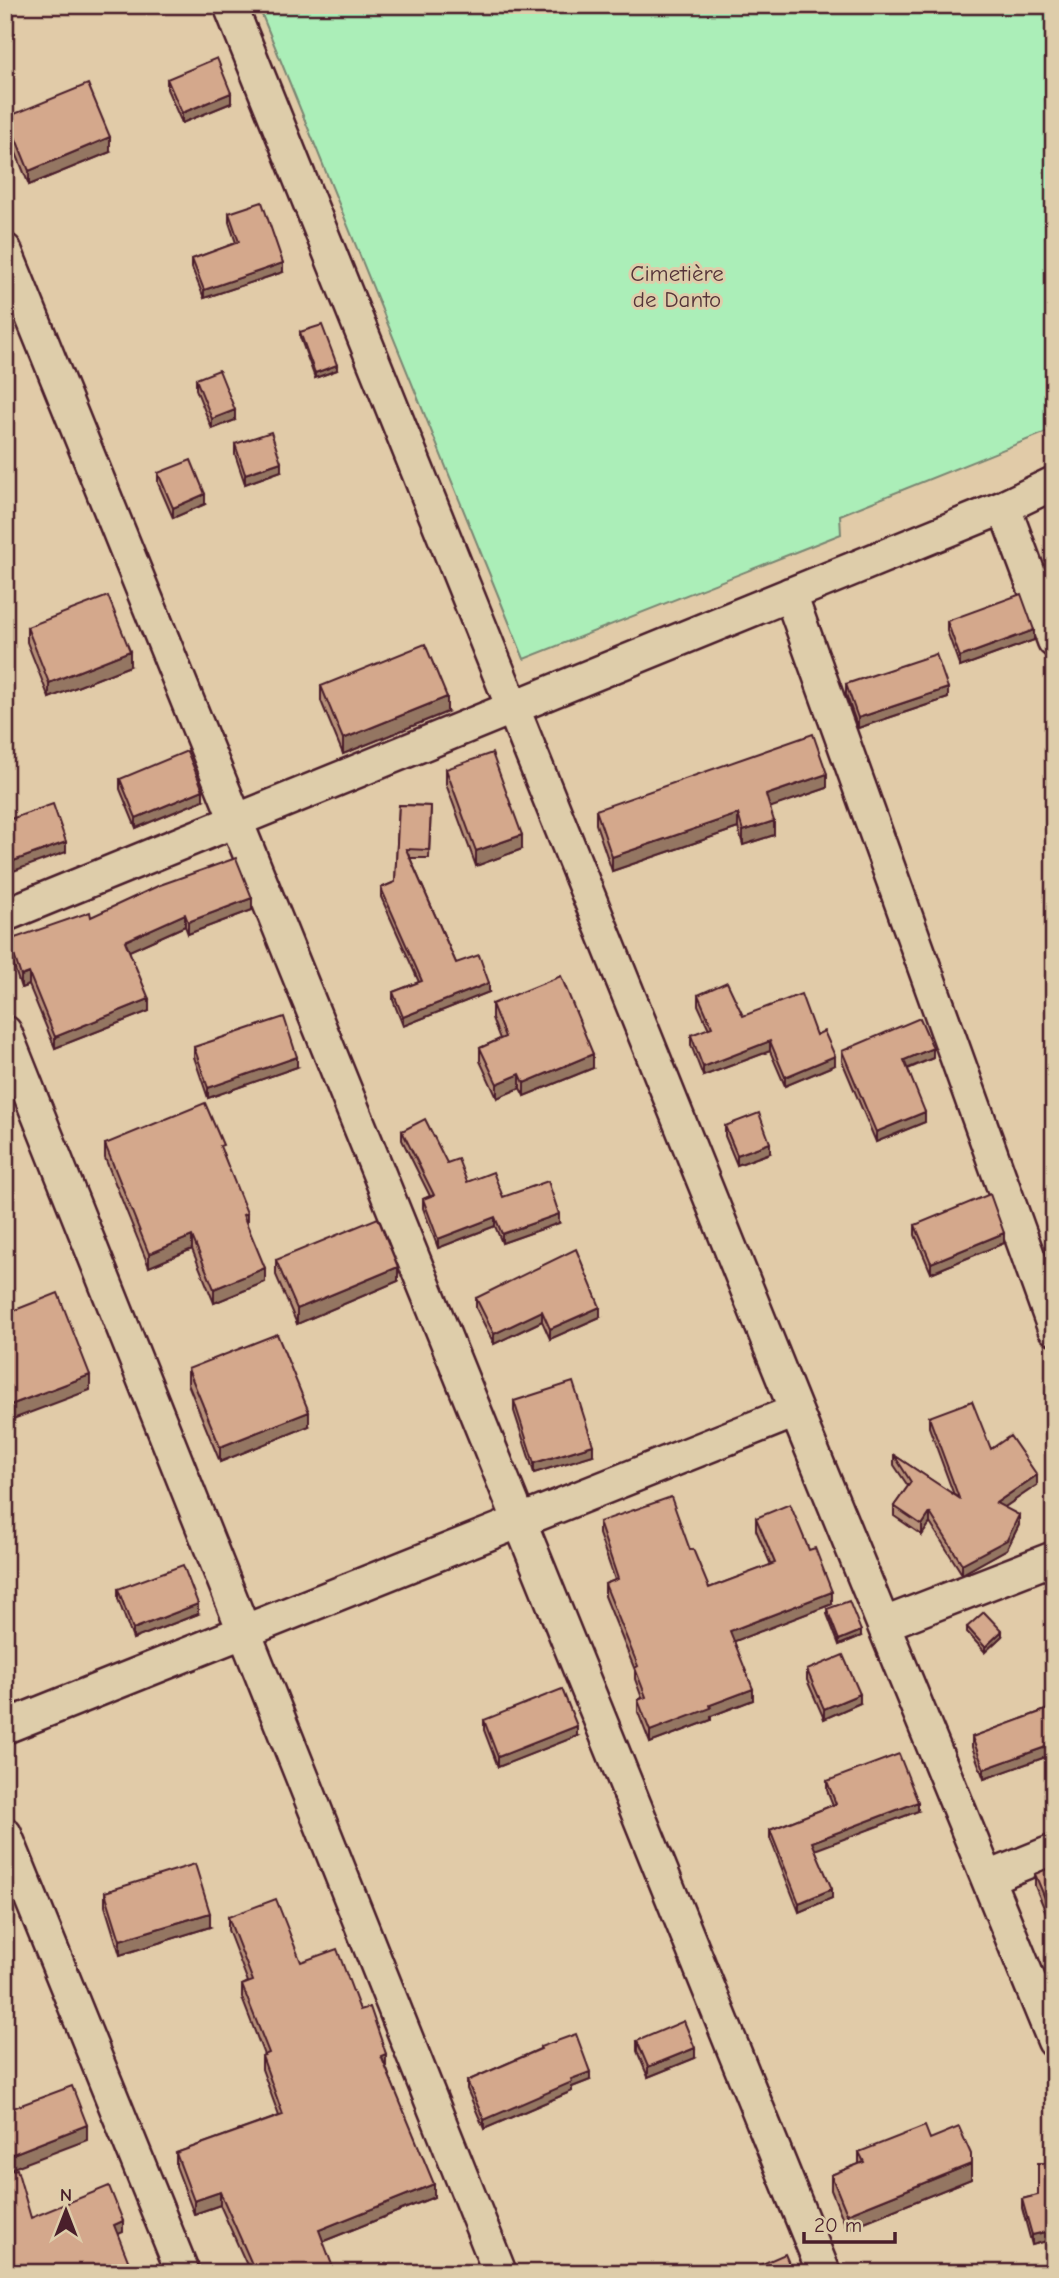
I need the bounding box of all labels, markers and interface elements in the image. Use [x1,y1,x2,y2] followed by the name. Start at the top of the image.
[630,260,724,313] park label: Cimetière de Danto
[32,2176,102,2246] north arrow
[60,2184,72,2206] text: N
[804,2201,894,2245] scale bar
[814,2213,862,2237] text: 20 m

